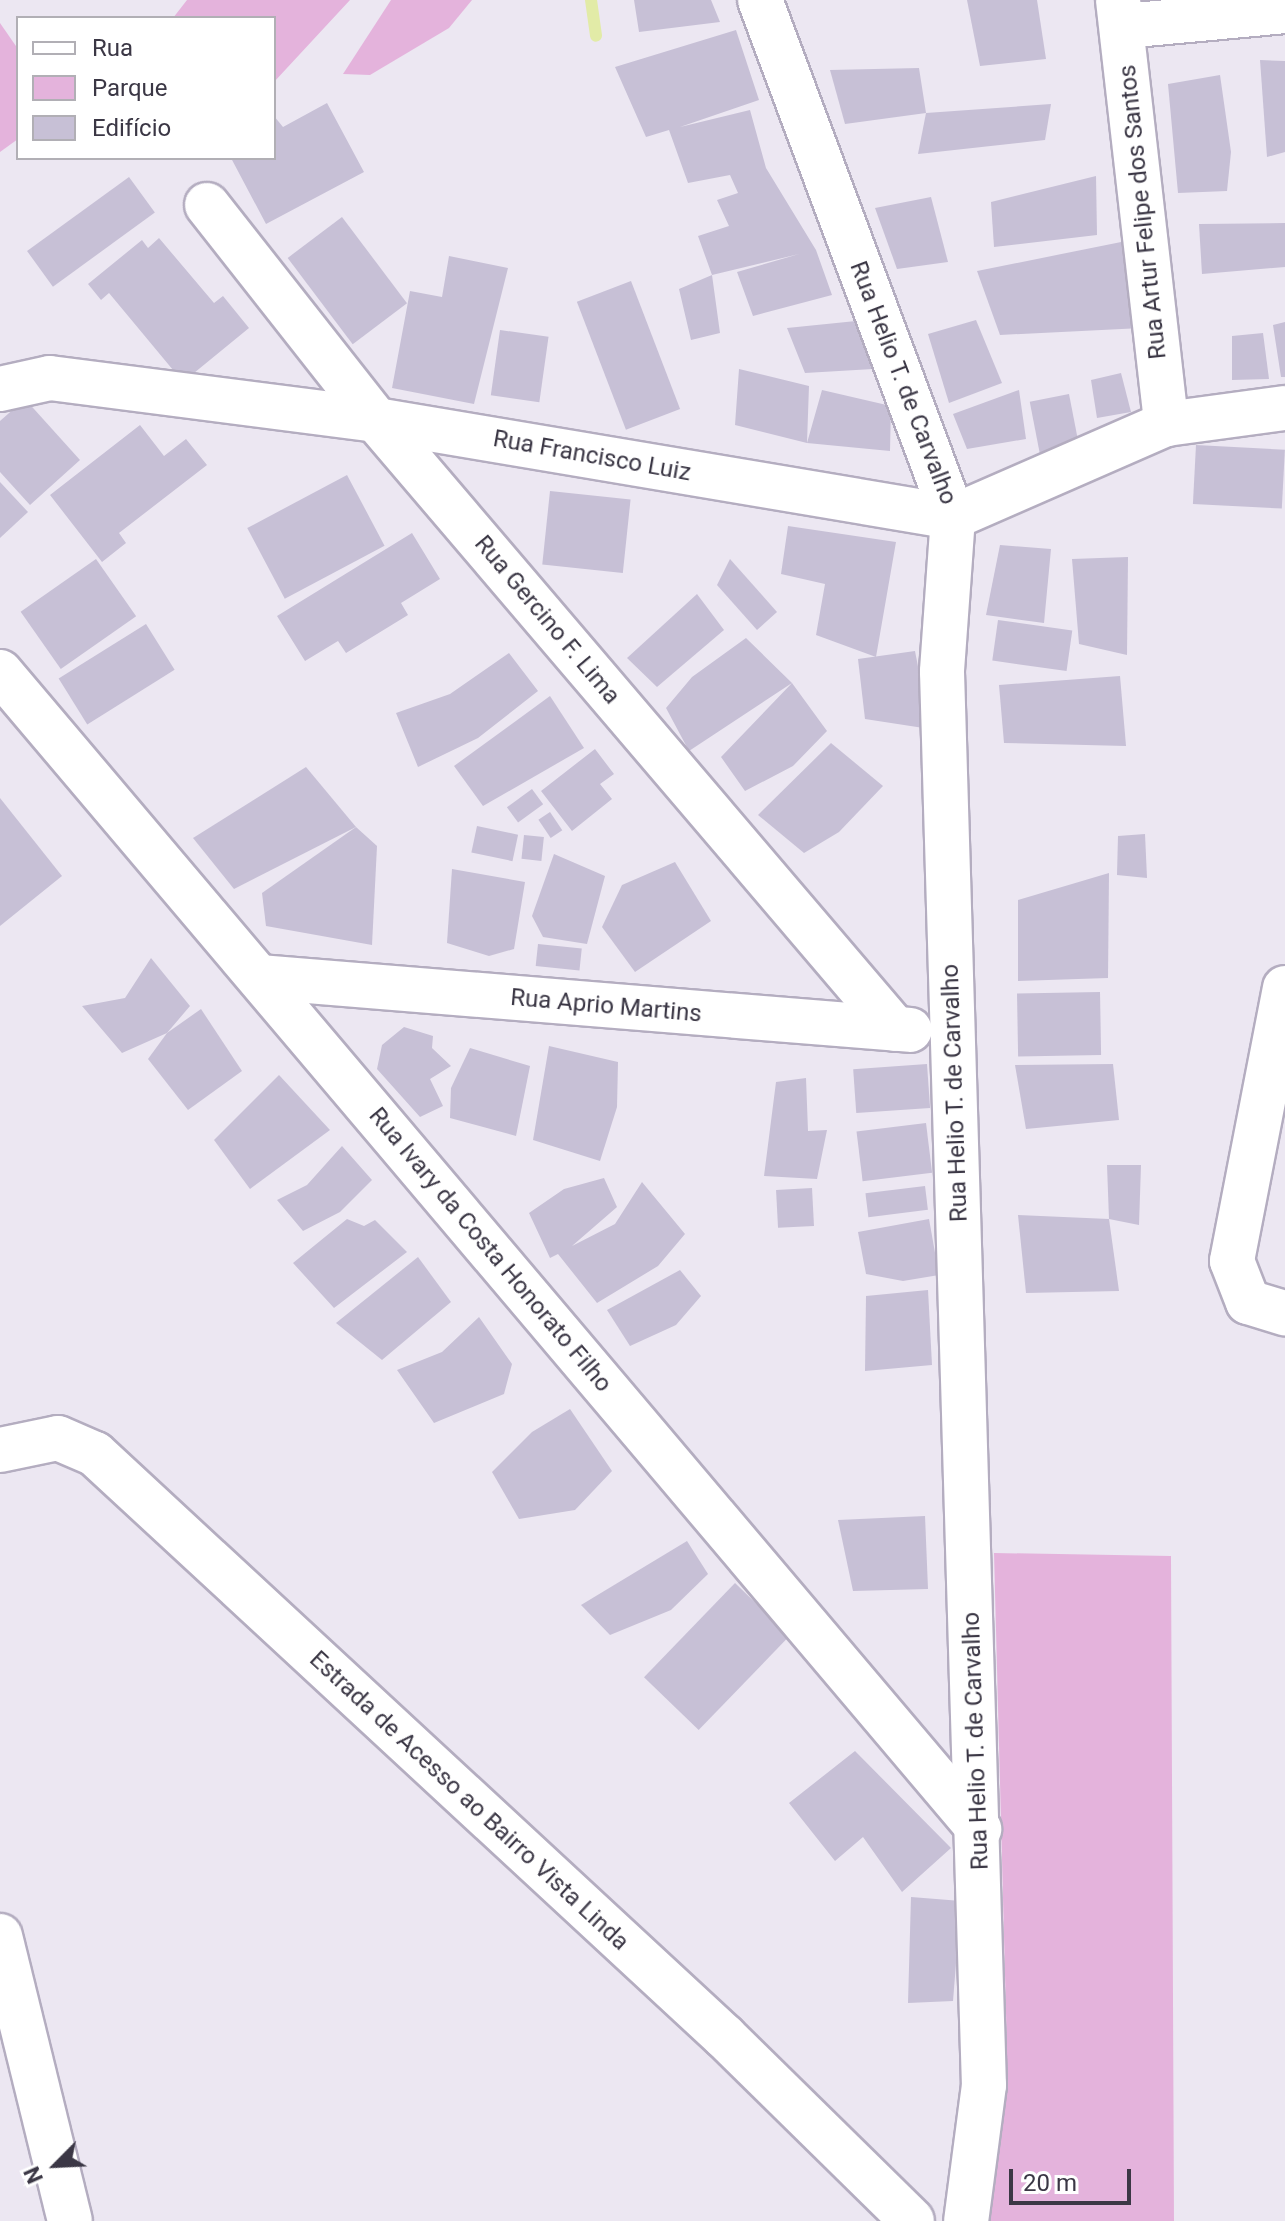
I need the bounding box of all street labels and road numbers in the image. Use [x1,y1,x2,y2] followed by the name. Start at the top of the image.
[1113,63,1173,361] street label: Rua Artur Felipe dos Santos
[843,257,963,509] street label: Rua Helio T. de Carvalho
[491,424,693,488] street label: Rua Francisco Luiz
[468,530,626,710] street label: Rua Gercino F. Lima
[936,963,974,1223] street label: Rua Helio T. de Carvalho
[509,983,703,1029] street label: Rua Aprio Martins
[363,1102,617,1398] street label: Rua Ivary da Costa Honorato Filho
[957,1611,995,1871] street label: Rua Helio T. de Carvalho
[303,1645,635,1957] street label: Estrada de Acesso ao Bairro Vista Linda

